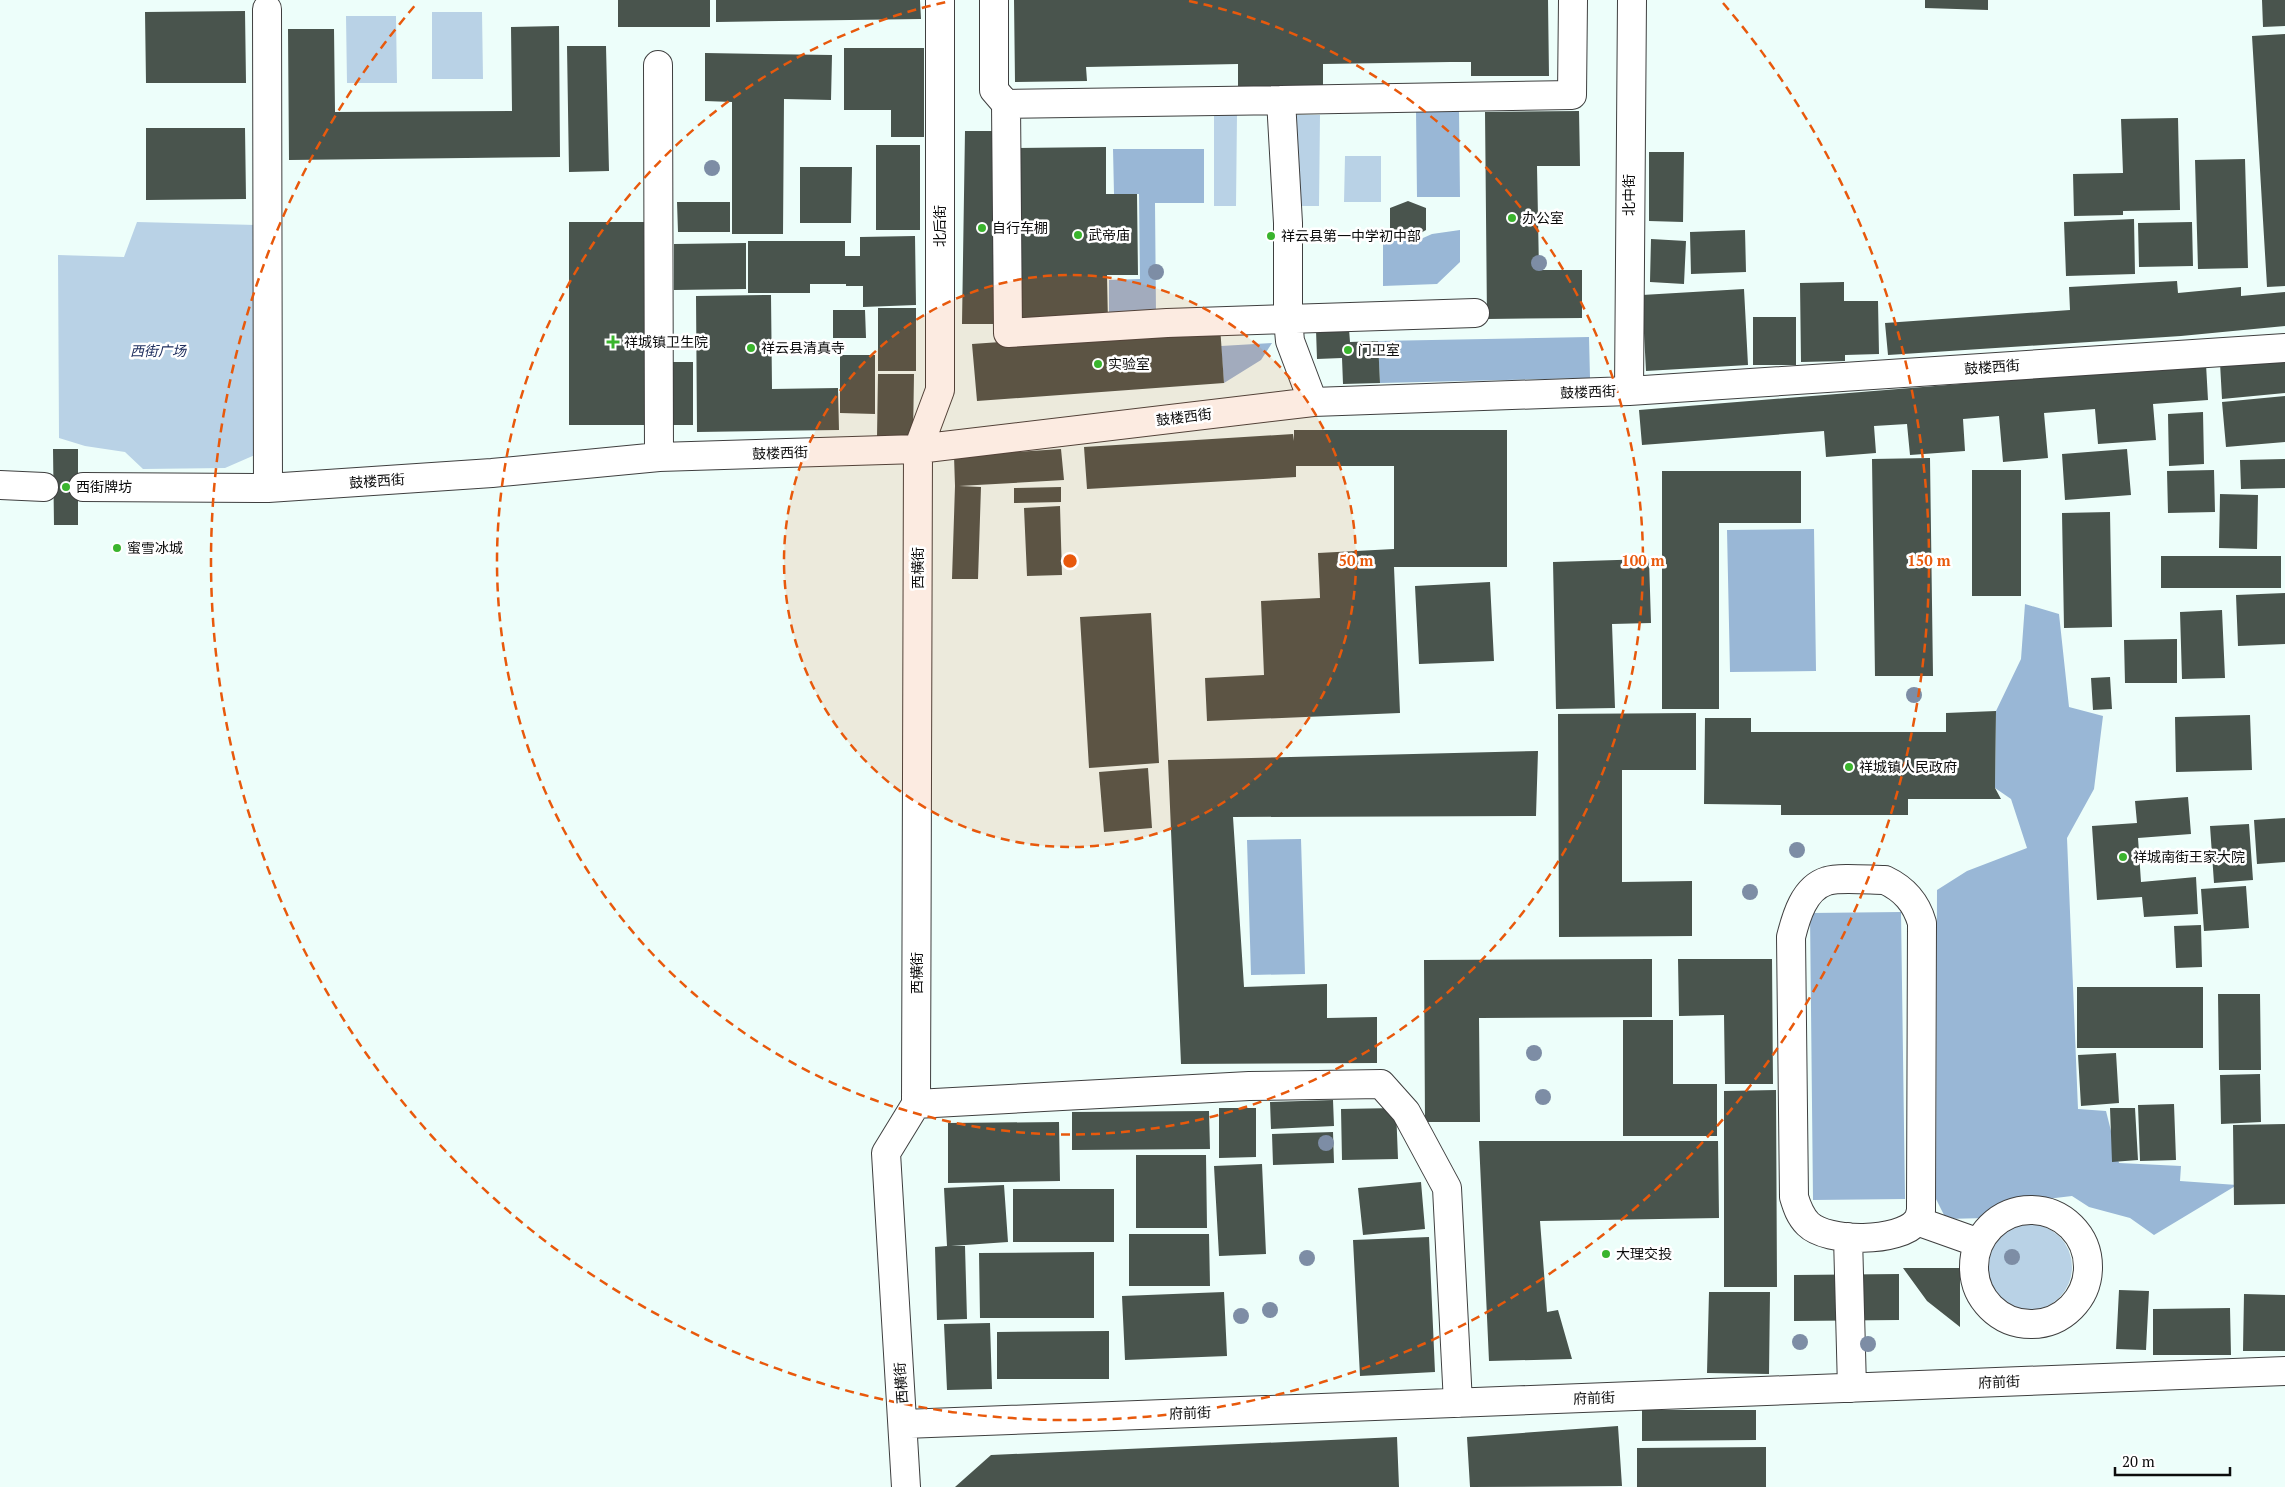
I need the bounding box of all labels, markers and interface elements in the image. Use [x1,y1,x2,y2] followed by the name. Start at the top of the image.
[1619,174,1638,216] street label: 北中街
[930,205,949,247] street label: 北后街
[1522,208,1564,227] place label: 办公室
[1506,212,1518,224] marker: 办公室
[992,218,1048,237] place label: 自行车棚
[976,222,988,234] marker: 自行车棚
[1088,225,1130,244] place label: 武帝庙
[1281,226,1421,245] place label: 祥云县第一中学初中部
[1072,229,1084,241] marker: 武帝庙
[1265,230,1277,242] marker: 祥云县第一中学初中部
[624,332,708,351] place label: 祥城镇卫生院
[606,335,620,349] marker: 祥城镇卫生院
[761,338,845,357] place label: 祥云县清真寺
[1358,340,1400,359] place label: 门卫室
[130,341,187,360] park label: 西街广场
[745,342,757,354] marker: 祥云县清真寺
[1342,344,1354,356] marker: 门卫室
[1108,354,1150,373] place label: 实验室
[1963,355,2021,378] street label: 鼓楼西街
[1092,358,1104,370] marker: 实验室
[1560,381,1616,402] street label: 鼓楼西街
[1155,404,1213,429] street label: 鼓楼西街
[752,442,808,463] street label: 鼓楼西街
[348,469,406,492] street label: 鼓楼西街
[76,477,132,496] place label: 西街牌坊
[60,481,72,493] marker: 西街牌坊
[127,538,183,557] place label: 蜜雪冰城
[111,542,123,554] marker: 蜜雪冰城
[908,547,927,589] street label: 西横街
[1339,550,1374,570] text: 50 m
[1621,550,1665,570] text: 100 m
[1907,550,1951,570] text: 150 m
[1061,552,1079,570] centre of rings
[1859,757,1957,776] place label: 祥城镇人民政府
[1843,761,1855,773] marker: 祥城镇人民政府
[2133,847,2245,866] place label: 祥城南街王家大院
[2117,851,2129,863] marker: 祥城南街王家大院
[907,952,926,994] street label: 西横街
[1616,1244,1672,1263] place label: 大理交投
[1600,1248,1612,1260] marker: 大理交投
[890,1361,911,1405] street label: 西横街
[1978,1371,2020,1392] street label: 府前街
[1573,1387,1615,1408] street label: 府前街
[1169,1402,1211,1423] street label: 府前街
[2115,1444,2230,1476] scale bar
[2122,1451,2155,1471] text: 20 m

